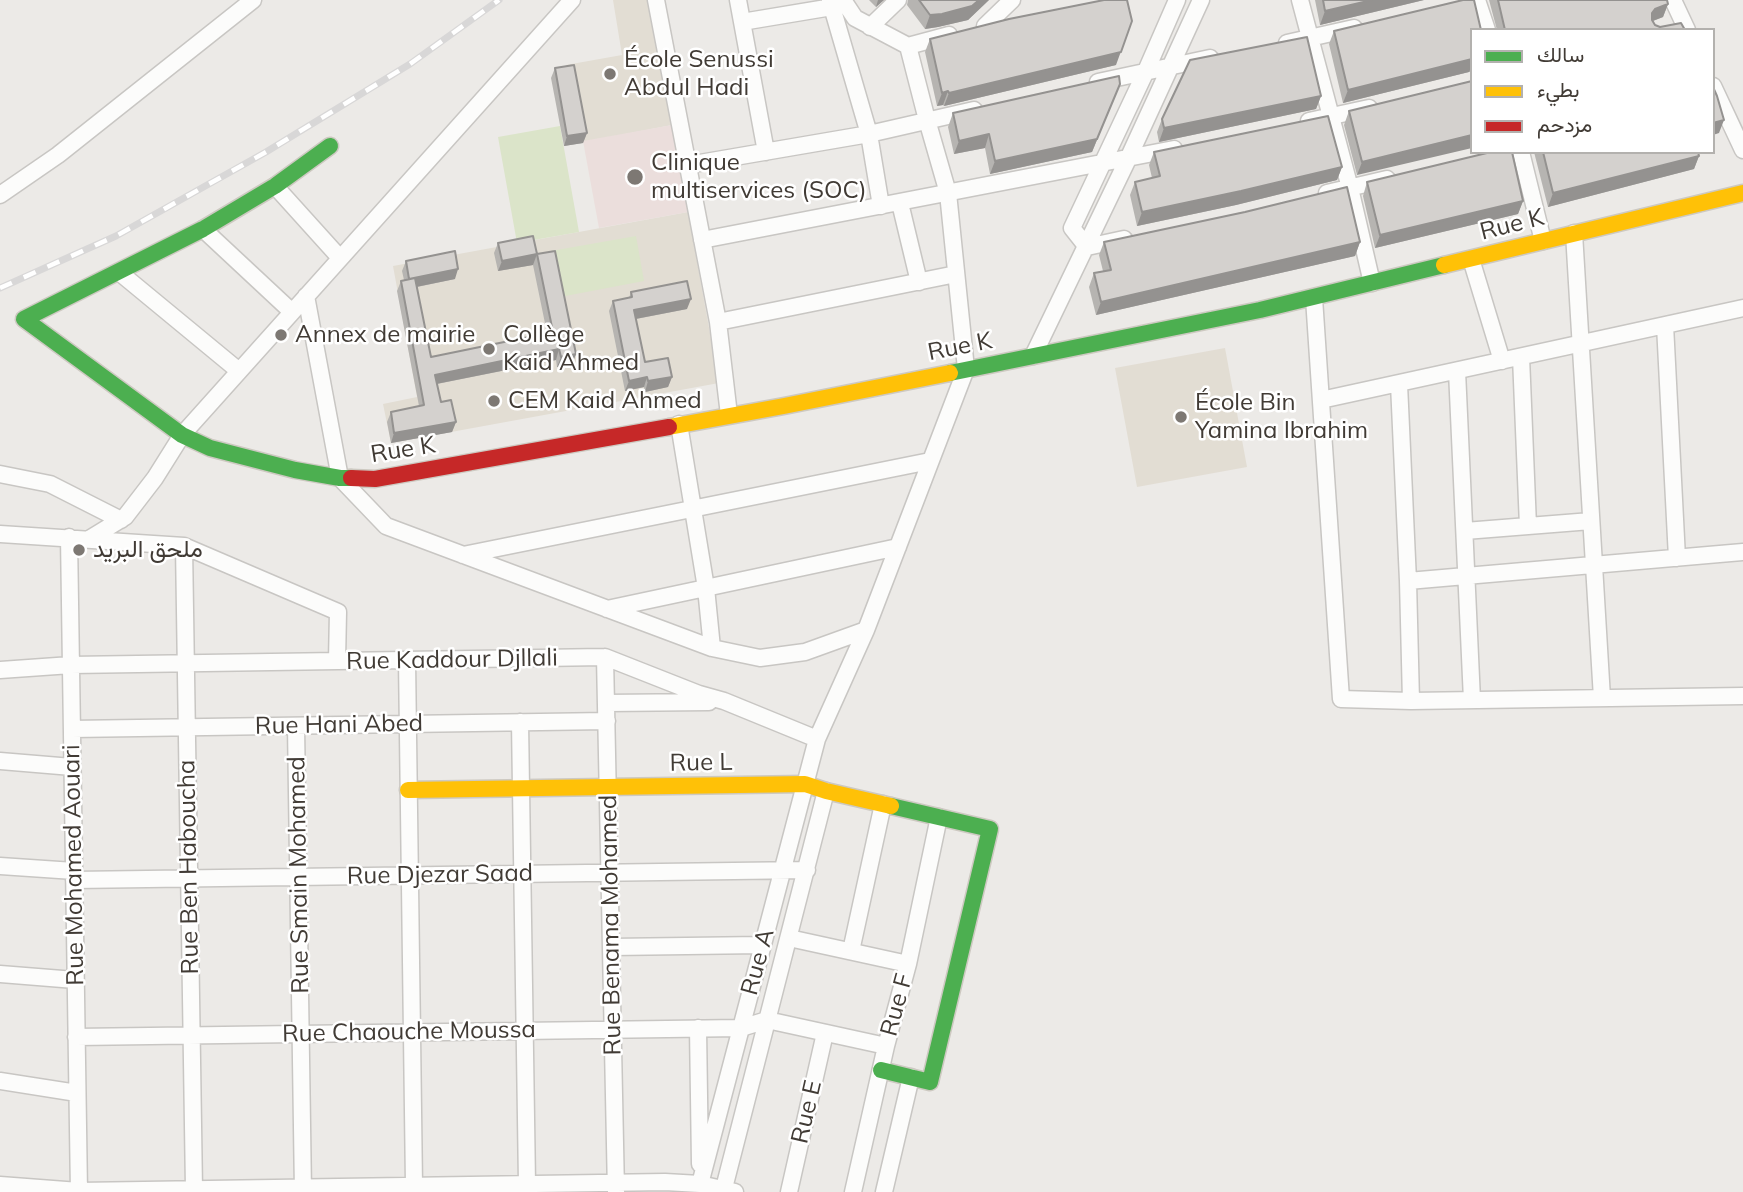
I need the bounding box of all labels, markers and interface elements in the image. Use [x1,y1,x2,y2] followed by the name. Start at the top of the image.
[1470,28,1715,154] legend
[1537,41,1584,67] text: سالك
[624,46,774,102] place label: École Senussi Abdul Hadi
[602,66,618,82] marker: École Senussi Abdul Hadi
[1537,76,1580,102] text: بطيء
[1537,111,1592,137] text: مزدحم
[651,149,867,205] place label: Clinique multiservices (SOC)
[625,167,645,187] marker: Clinique multiservices (SOC)
[1477,203,1547,247] street label: Rue K
[295,321,475,349] place label: Annex de mairie
[503,321,639,377] place label: Collège Kaid Ahmed
[273,327,289,343] marker: Annex de mairie
[925,327,995,367] street label: Rue K
[481,341,497,357] marker: Collège Kaid Ahmed
[508,387,702,415] place label: CEM Kaid Ahmed
[1195,389,1368,445] place label: École Bin Yamina Ibrahim
[486,393,502,409] marker: CEM Kaid Ahmed
[1173,409,1189,425] marker: École Bin Yamina Ibrahim
[369,431,437,469] street label: Rue K
[93,536,203,564] place label: ملحق البريد
[71,542,87,558] marker: ملحق البريد
[346,644,558,676] street label: Rue Kaddour Djllali
[255,709,423,741] street label: Rue Hani Abed
[57,744,91,986] street label: Rue Mohamed Aouari
[669,748,733,778] street label: Rue L
[283,756,315,994] street label: Rue Smain Mohamed
[173,759,205,975] street label: Rue Ben Haboucha
[594,794,628,1056] street label: Rue Benama Mohamed
[347,859,533,891] street label: Rue Djezar Saad
[735,926,781,998] street label: Rue A
[875,971,919,1039] street label: Rue F
[282,1015,536,1049] street label: Rue Chaouche Moussa
[786,1078,828,1146] street label: Rue E

